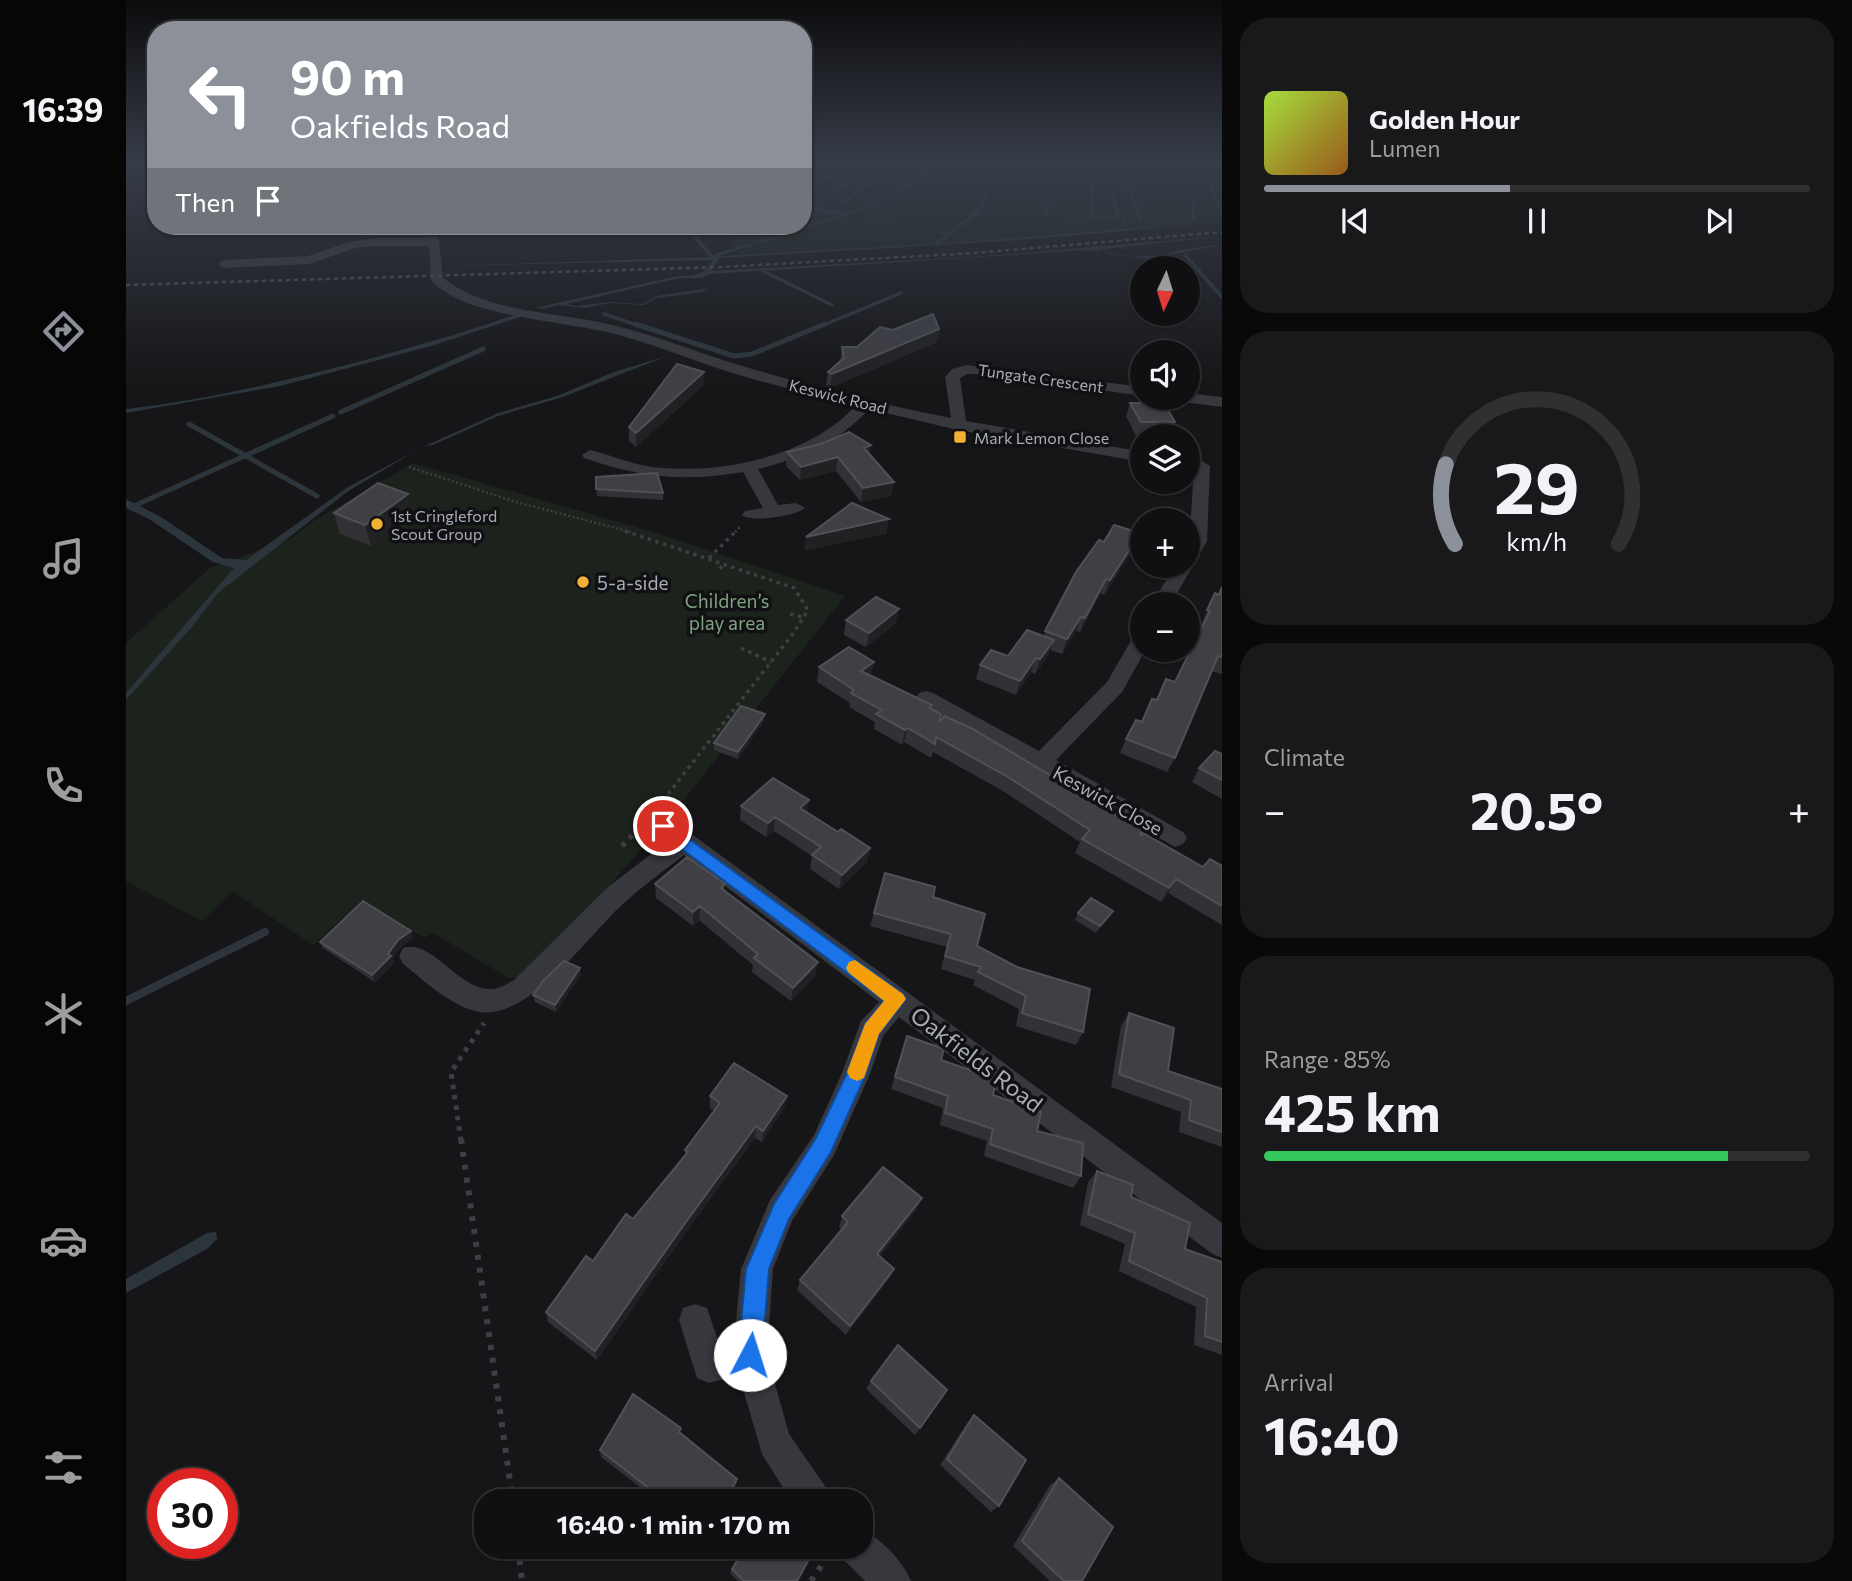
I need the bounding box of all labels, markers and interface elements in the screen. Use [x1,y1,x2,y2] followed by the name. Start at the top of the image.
[290,45,405,105] text: 90 m
[175,49,266,140] icon: left
[22,89,104,129] text: 16:39
[1369,103,1520,134] text: Golden Hour
[290,105,510,145] text: Oakfields Road
[1369,134,1440,162] text: Lumen
[249,182,287,220] icon: arrive
[175,186,235,217] text: Then
[1336,202,1374,240] icon: previous
[1518,202,1556,240] icon: pause
[1700,202,1738,240] icon: next
[1130,256,1200,326] north arrow
[1130,256,1200,662] map controls
[39,307,88,356] icon: directions
[1130,340,1200,410] button: sound
[977,360,1106,396] street label: Tungate Crescent
[787,375,889,417] street label: Keswick Road
[1130,424,1200,494] button: layers
[974,428,1109,447] place label: Mark Lemon Close
[952,429,968,445] marker: Mark Lemon Close
[1494,440,1580,529] text: 29
[391,506,497,543] place label: 1st Cringleford Scout Group
[1130,508,1200,578] button: +
[369,516,385,532] marker: 1st Cringleford Scout Group
[1507,526,1567,556] text: km/h
[39,534,88,583] icon: music
[597,571,668,594] place label: 5-a-side
[575,574,591,590] marker: 5-a-side
[685,589,769,634] park label: Children’s play area
[1130,592,1200,662] button: −
[1264,743,1345,771] text: Climate
[1049,760,1167,840] street label: Keswick Close
[39,761,88,810] icon: phone
[1470,777,1603,841] text: 20.5°
[1264,786,1286,833] text: −
[1788,786,1810,833] text: +
[633,796,693,856] pin
[644,807,682,845] icon: arrive
[39,989,88,1038] icon: climate
[905,1000,1049,1118] street label: Oakfields Road
[1264,1045,1391,1073] text: Range · 85%
[1264,1079,1441,1143] text: 425 km
[39,1216,88,1265] icon: car
[713,1318,787,1392] position arrow
[1264,1368,1334,1396] text: Arrival
[1264,1402,1400,1466] text: 16:40
[39,1443,88,1492] icon: filters
[147,1468,238,1559] speed limit sign: 30
[556,1508,791,1539] text: 16:40 · 1 min · 170 m

